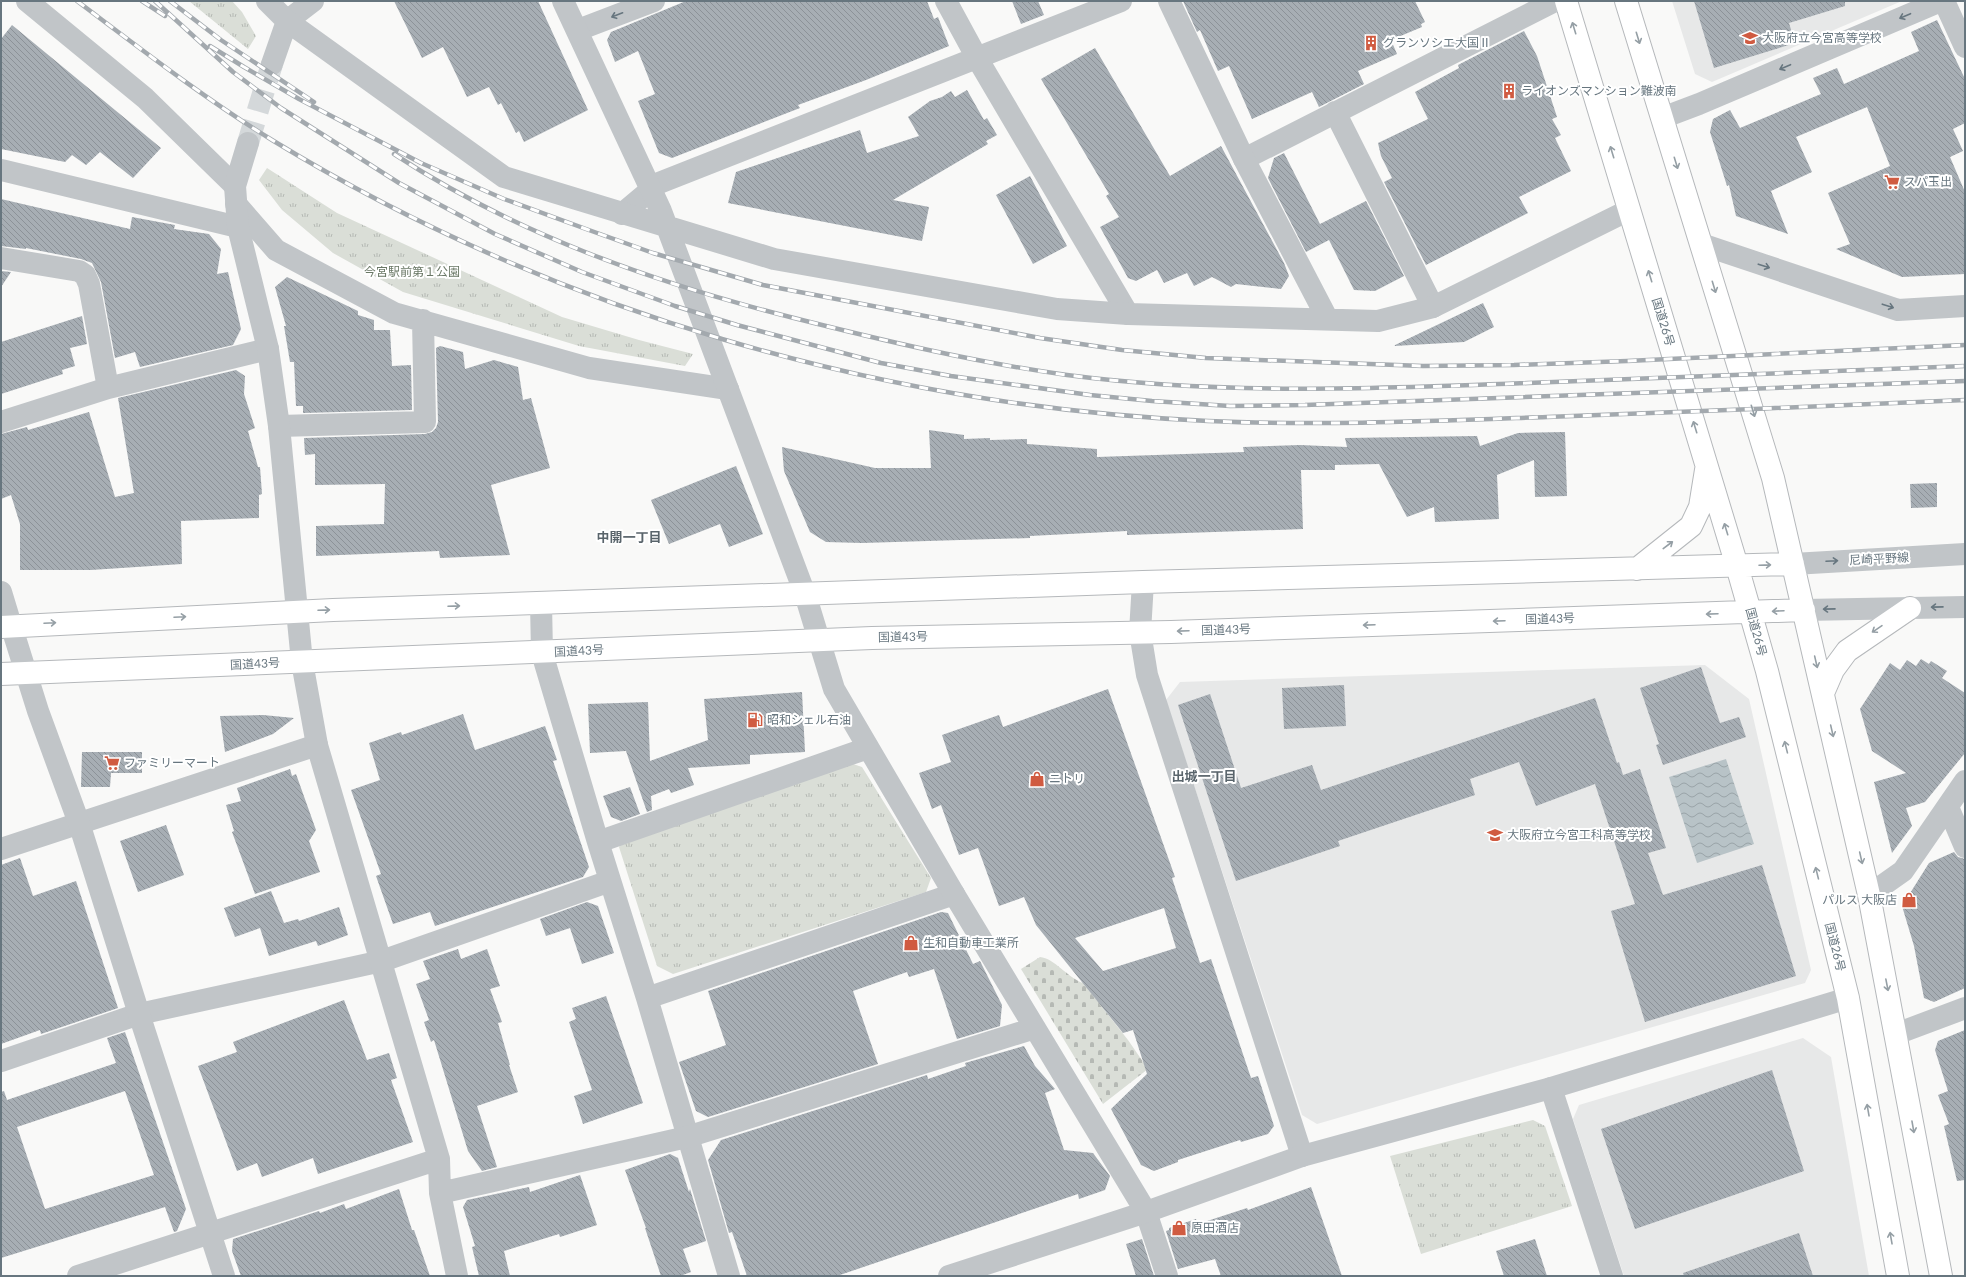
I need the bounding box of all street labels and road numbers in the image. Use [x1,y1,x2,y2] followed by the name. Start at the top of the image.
[1649,296,1678,348] street label: 国道26号
[1849,549,1909,568] street label: 尼崎平野線
[1743,606,1770,658] street label: 国道26号
[1525,610,1575,627] street label: 国道43号
[1201,621,1251,638] street label: 国道43号
[878,629,928,644] street label: 国道43号
[554,642,604,659] street label: 国道43号
[230,655,280,672] street label: 国道43号
[1822,921,1849,973] street label: 国道26号

